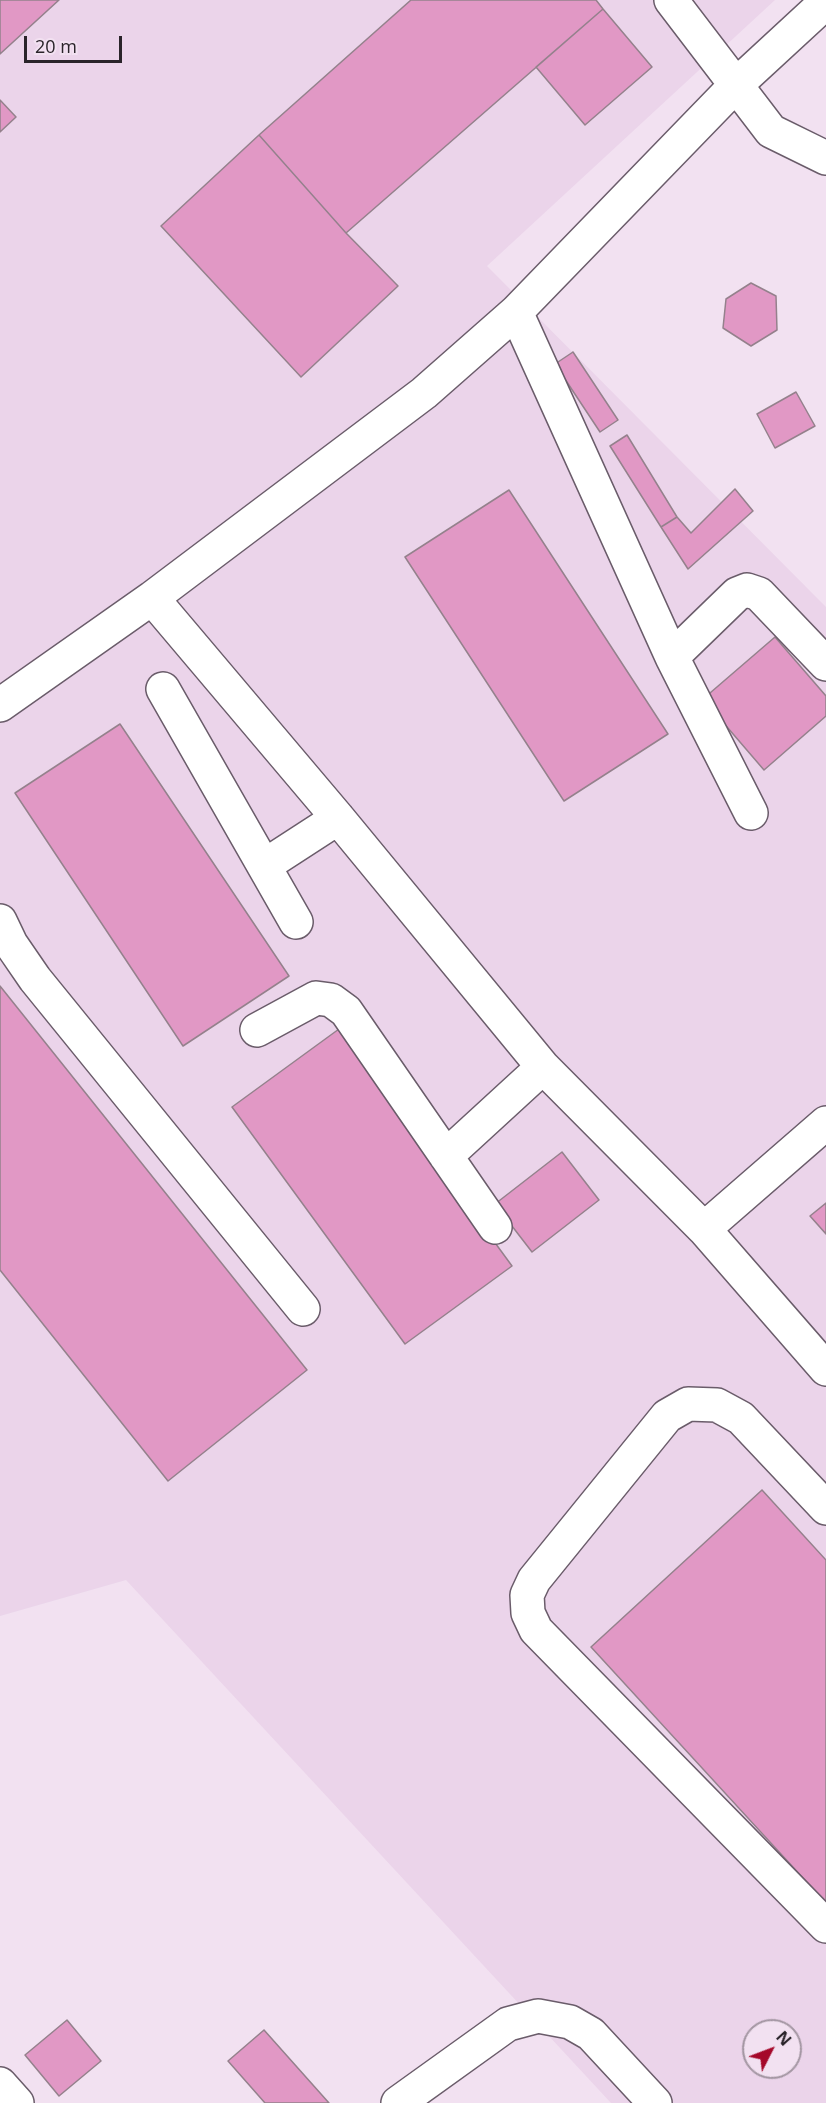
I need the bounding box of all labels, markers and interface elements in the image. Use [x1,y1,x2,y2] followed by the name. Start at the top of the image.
[27,24,124,62] scale bar
[35,34,77,58] text: 20 m
[742,2019,802,2079] north arrow
[771,2026,796,2050] text: N

